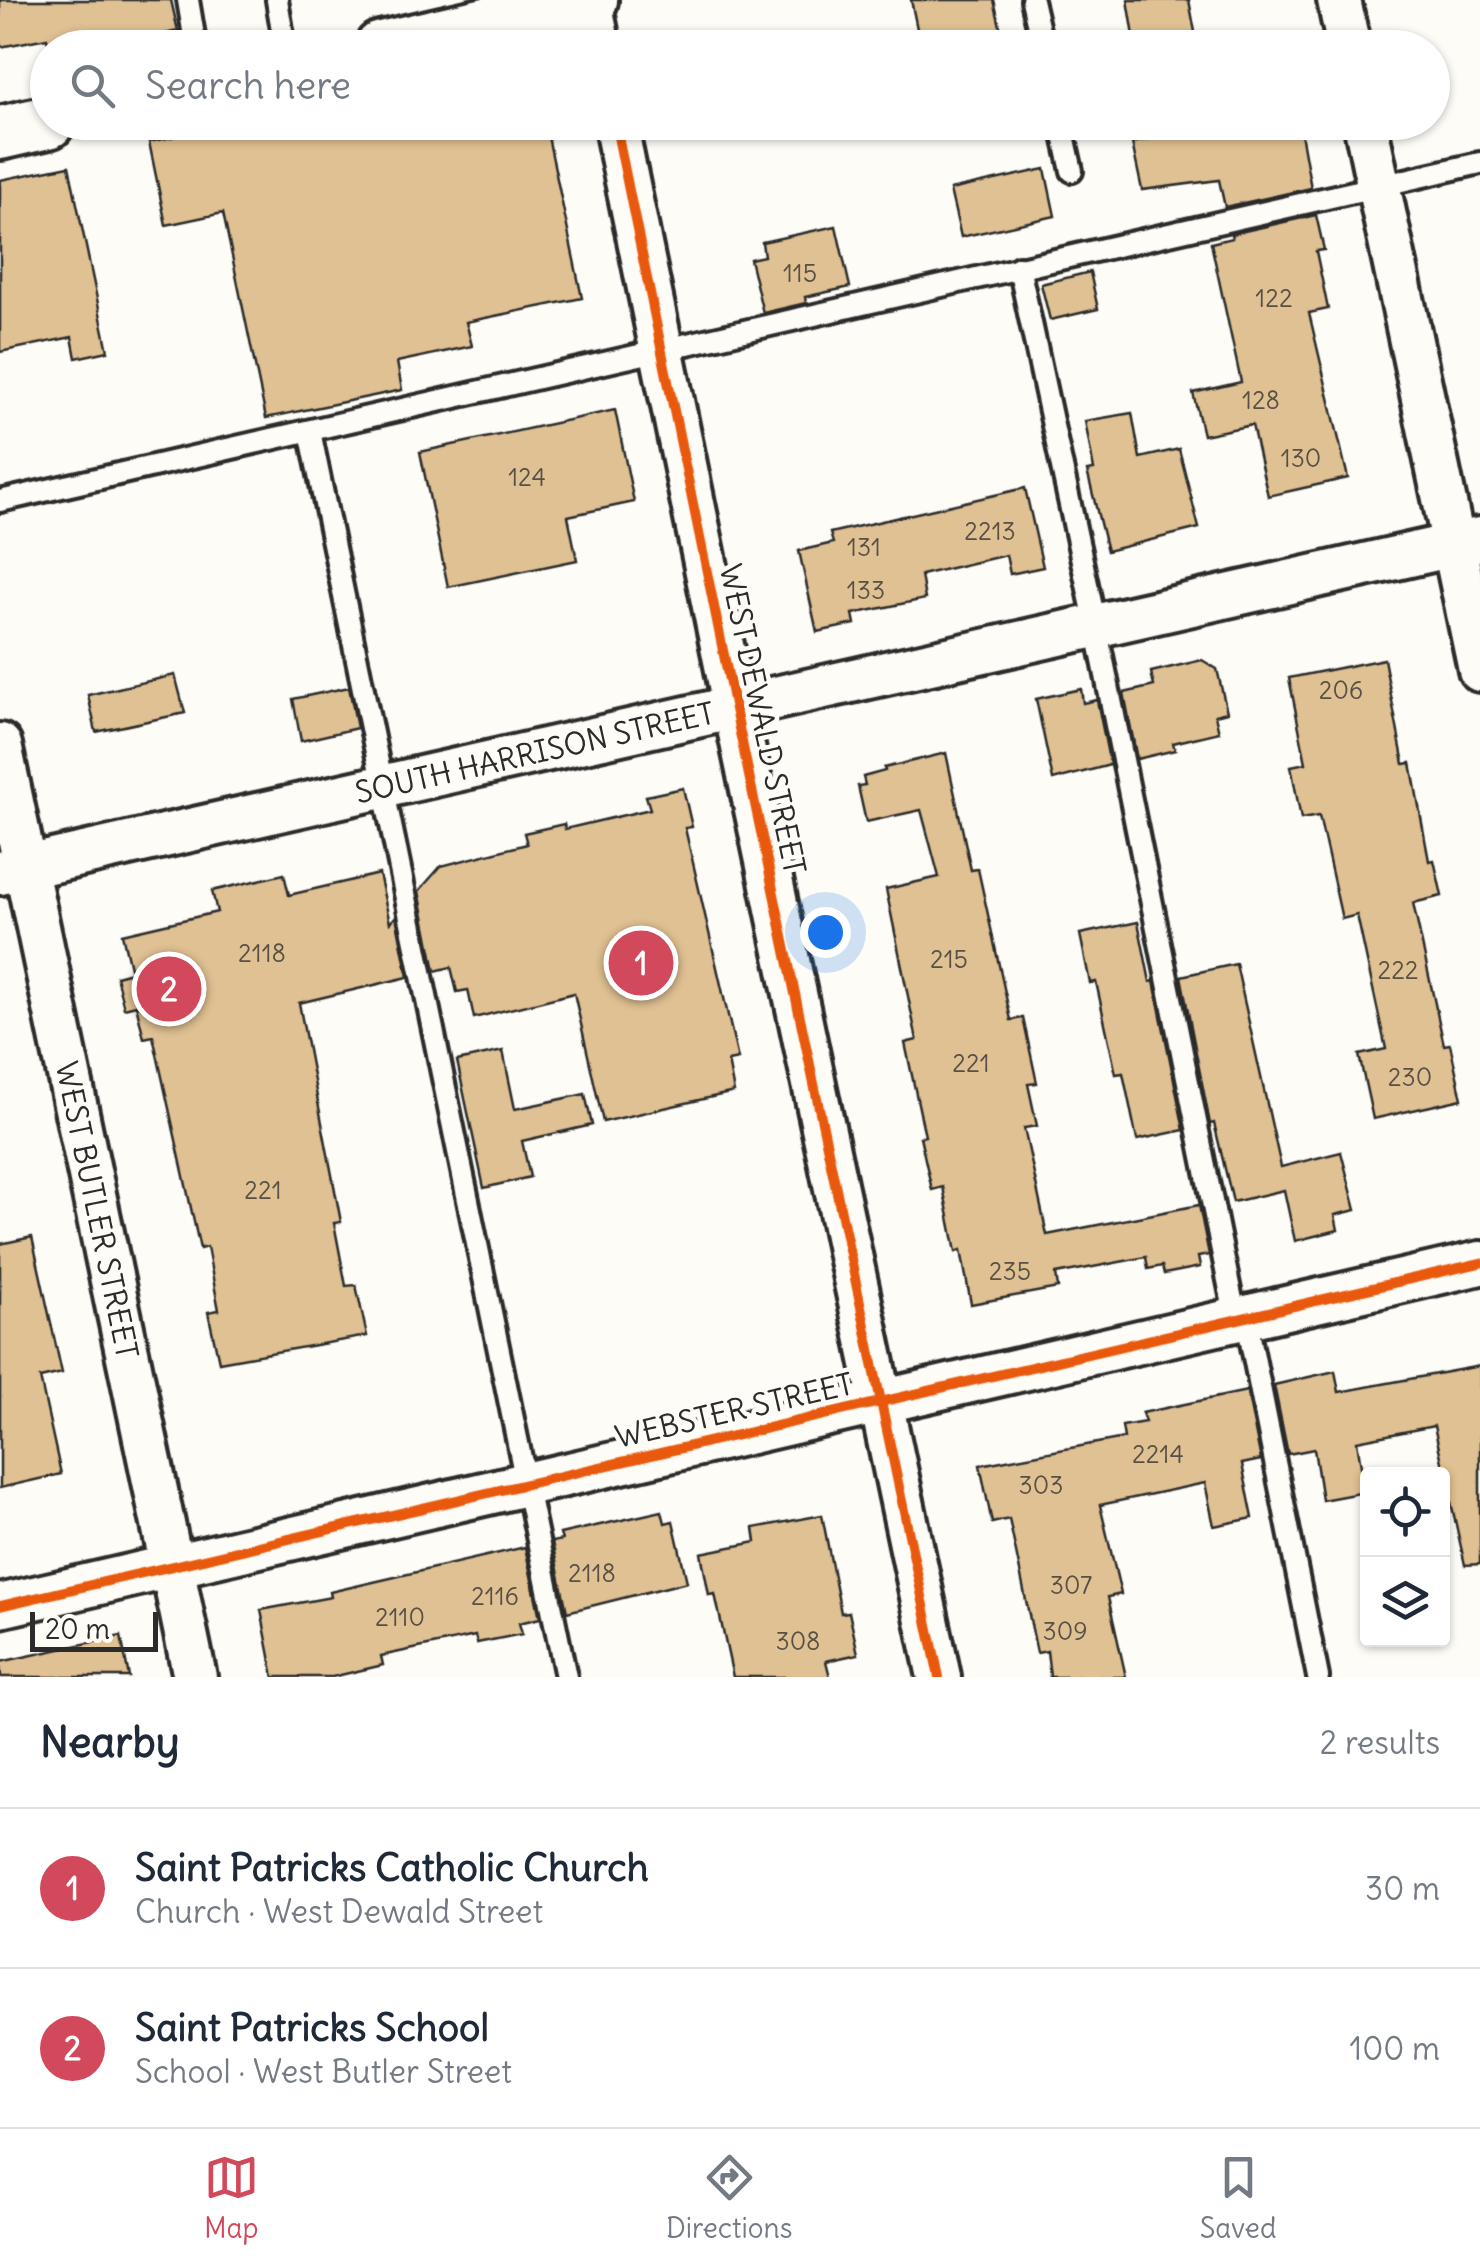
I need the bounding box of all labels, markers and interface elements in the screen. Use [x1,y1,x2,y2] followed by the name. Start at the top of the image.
[30,30,1450,140] search box
[65,58,120,113] icon: search
[145,62,351,109] text: Search here
[783,257,817,289] house number: 115
[1255,282,1293,314] house number: 122
[1242,384,1280,416] house number: 128
[1281,442,1321,474] house number: 130
[508,461,546,493] house number: 124
[964,515,1016,547] house number: 2213
[847,531,881,563] house number: 131
[712,561,814,877] street label: WEST DEWALD STREET
[847,574,885,606] house number: 133
[1319,674,1363,706] house number: 206
[351,693,718,811] street label: SOUTH HARRISON STREET
[800,907,851,958] your location
[608,926,674,1000] pin: 1
[238,937,286,969] house number: 2118
[930,943,968,975] house number: 215
[136,952,202,1026] pin: 2
[1377,954,1419,986] house number: 222
[952,1047,990,1079] house number: 221
[48,1058,147,1362] street label: WEST BUTLER STREET
[1388,1061,1432,1093] house number: 230
[244,1174,282,1206] house number: 221
[989,1255,1031,1287] house number: 235
[611,1364,857,1456] street label: WEBSTER STREET
[1132,1438,1184,1470] house number: 2214
[1360,1467,1450,1647] map controls
[1360,1467,1450,1557] button: locate
[1019,1469,1063,1501] house number: 303
[568,1557,616,1589] house number: 2118
[1360,1557,1450,1647] button: layers
[1050,1569,1092,1601] house number: 307
[471,1580,519,1612] house number: 2116
[375,1601,425,1633] house number: 2110
[30,1607,158,1652] scale bar
[45,1611,110,1647] text: 20 m
[1042,1615,1088,1647] house number: 309
[775,1625,821,1657] house number: 308
[40,1716,179,1768] text: Nearby
[1320,1722,1440,1763] text: 2 results
[135,1844,649,1891] text: Saint Patricks Catholic Church
[66,1868,79,1909] text: 1
[1365,1868,1440,1909] text: 30 m
[135,1891,543,1932] text: Church · West Dewald Street
[135,2004,489,2051] text: Saint Patricks School
[64,2028,81,2069] text: 2
[1350,2028,1440,2069] text: 100 m
[135,2051,512,2092] text: School · West Butler Street
[204,2150,259,2246] tab: Map
[666,2150,792,2246] tab: Directions
[1200,2150,1276,2246] tab: Saved

